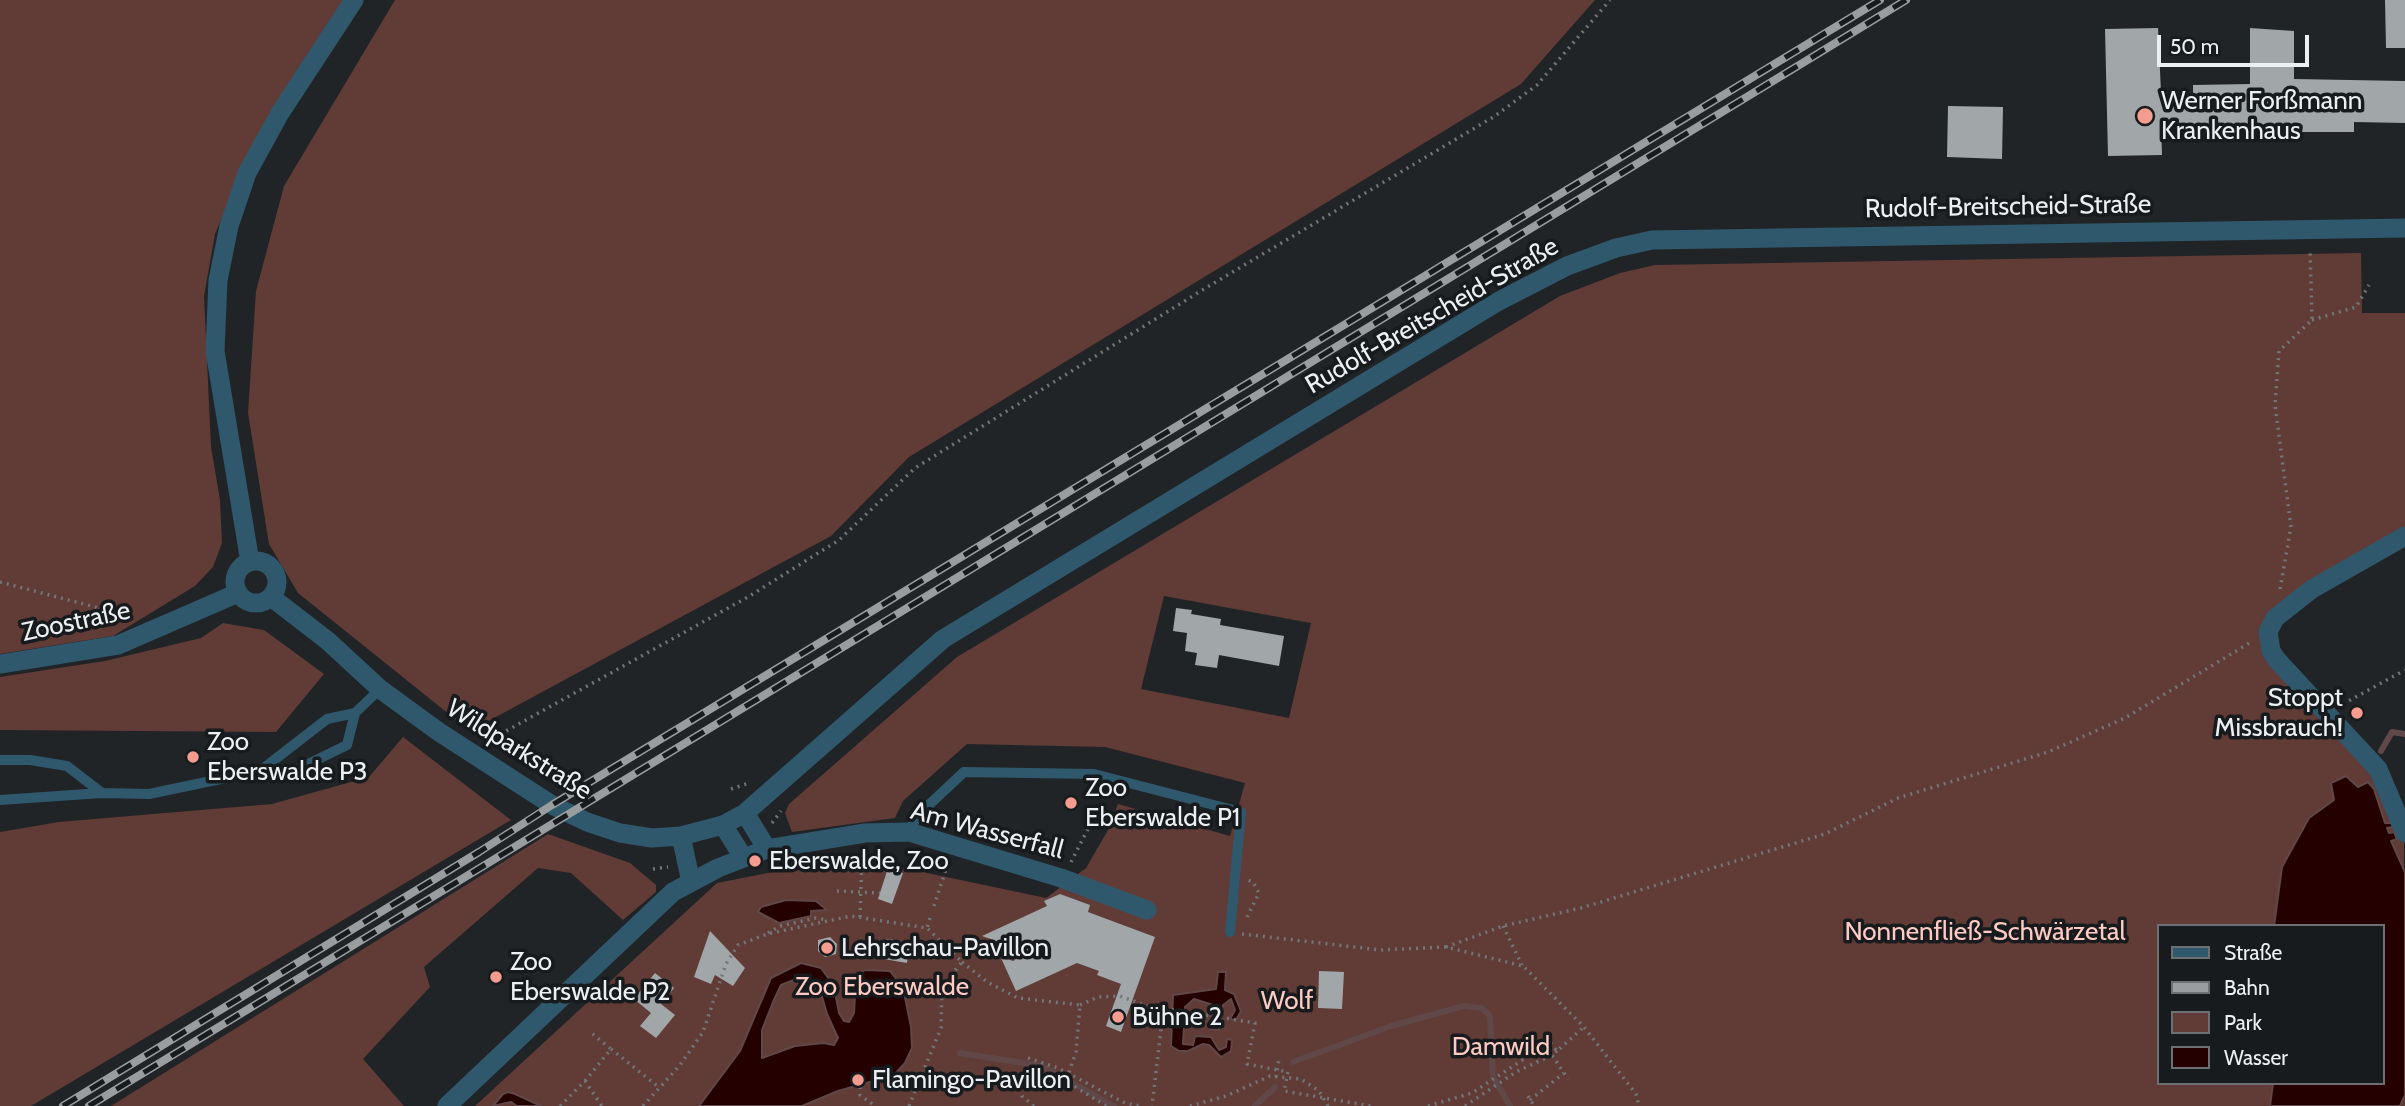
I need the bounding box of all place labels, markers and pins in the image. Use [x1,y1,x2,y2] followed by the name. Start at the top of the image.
[2161,85,2362,146] place label: Werner Forßmann Krankenhaus
[2135,106,2155,126] marker: Werner Forßmann Krankenhaus
[2215,682,2343,744] place label: Stoppt Missbrauch!
[2349,705,2365,721] marker: Stoppt Missbrauch!
[207,726,368,788] place label: Zoo Eberswalde P3
[185,749,201,765] marker: Zoo Eberswalde P3
[1085,772,1240,834] place label: Zoo Eberswalde P1
[1063,795,1079,811] marker: Zoo Eberswalde P1
[769,845,949,877] place label: Eberswalde, Zoo
[747,853,763,869] marker: Eberswalde, Zoo
[841,932,1049,964] place label: Lehrschau-Pavillon
[819,940,835,956] marker: Lehrschau-Pavillon
[510,946,670,1007] place label: Zoo Eberswalde P2
[488,969,504,985] marker: Zoo Eberswalde P2
[1132,1001,1222,1033] place label: Bühne 2
[1110,1009,1126,1025] marker: Bühne 2
[872,1064,1071,1096] place label: Flamingo-Pavillon
[850,1072,866,1088] marker: Flamingo-Pavillon

